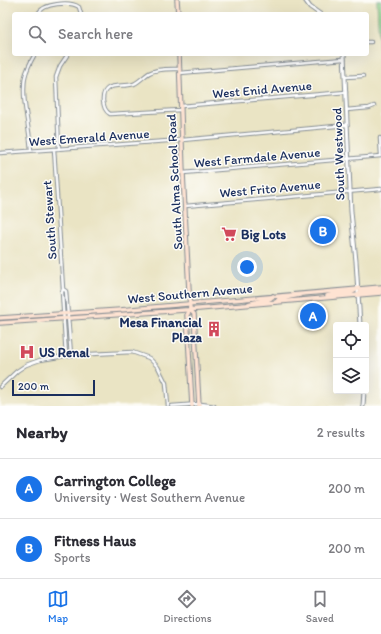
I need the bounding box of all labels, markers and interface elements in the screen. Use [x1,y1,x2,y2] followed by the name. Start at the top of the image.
[12,12,369,56] search box
[26,23,48,45] icon: search
[58,25,133,43] text: Search here
[212,78,312,101] street label: West Enid Avenue
[329,107,348,201] street label: South Westwood
[163,114,186,250] street label: South Alma School Road
[28,126,150,149] street label: West Emerald Avenue
[193,144,321,170] street label: West Farmdale Avenue
[219,177,321,200] street label: West Frito Avenue
[39,180,60,260] street label: South Stewart
[310,216,336,246] pin: B
[220,225,238,243] supermarket icon: Big Lots
[241,227,286,243] place label: Big Lots
[237,257,257,277] your location
[127,281,253,306] street label: West Southern Avenue
[300,301,326,331] pin: A
[120,315,203,345] place label: Mesa Financial Plaza
[205,320,223,338] building icon: Mesa Financial Plaza
[333,322,369,394] map controls
[333,322,369,358] button: locate
[18,343,36,361] hospital icon: US Renal
[39,345,90,360] place label: US Renal
[333,358,369,394] button: layers
[12,378,95,397] scale bar
[18,380,49,393] text: 200 m
[16,422,68,442] text: Nearby
[317,425,365,440] text: 2 results
[54,472,176,490] text: Carrington College
[25,481,33,496] text: A
[328,481,365,496] text: 200 m
[54,490,245,505] text: University · West Southern Avenue
[54,532,136,550] text: Fitness Haus
[25,541,33,556] text: B
[328,541,365,556] text: 200 m
[54,550,90,565] text: Sports
[47,588,69,625] tab: Map
[163,588,212,625] tab: Directions
[306,588,334,625] tab: Saved

